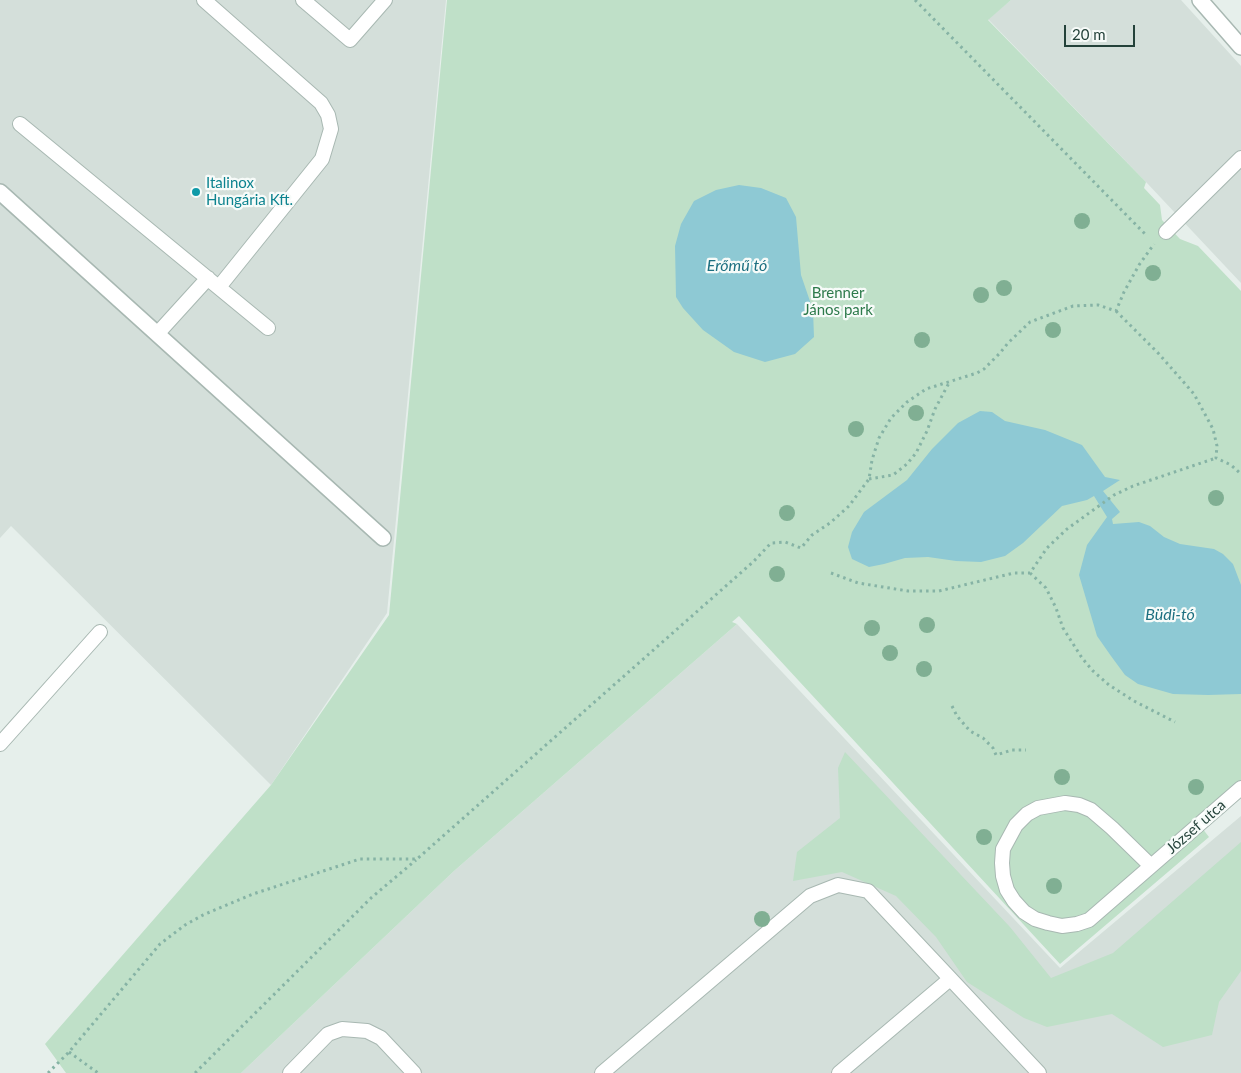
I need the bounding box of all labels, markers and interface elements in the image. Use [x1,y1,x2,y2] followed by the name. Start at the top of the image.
[1066,15,1137,47] scale bar
[1072,25,1106,43] text: 20 m
[206,174,293,209] place label: Italinox Hungária Kft.
[190,186,202,198] marker: Italinox Hungária Kft.
[707,256,767,276] water label: Erőmű tó
[803,284,873,319] park label: Brenner János park
[1145,605,1195,625] water label: Büdi-tó
[1163,796,1229,858] street label: József utca

